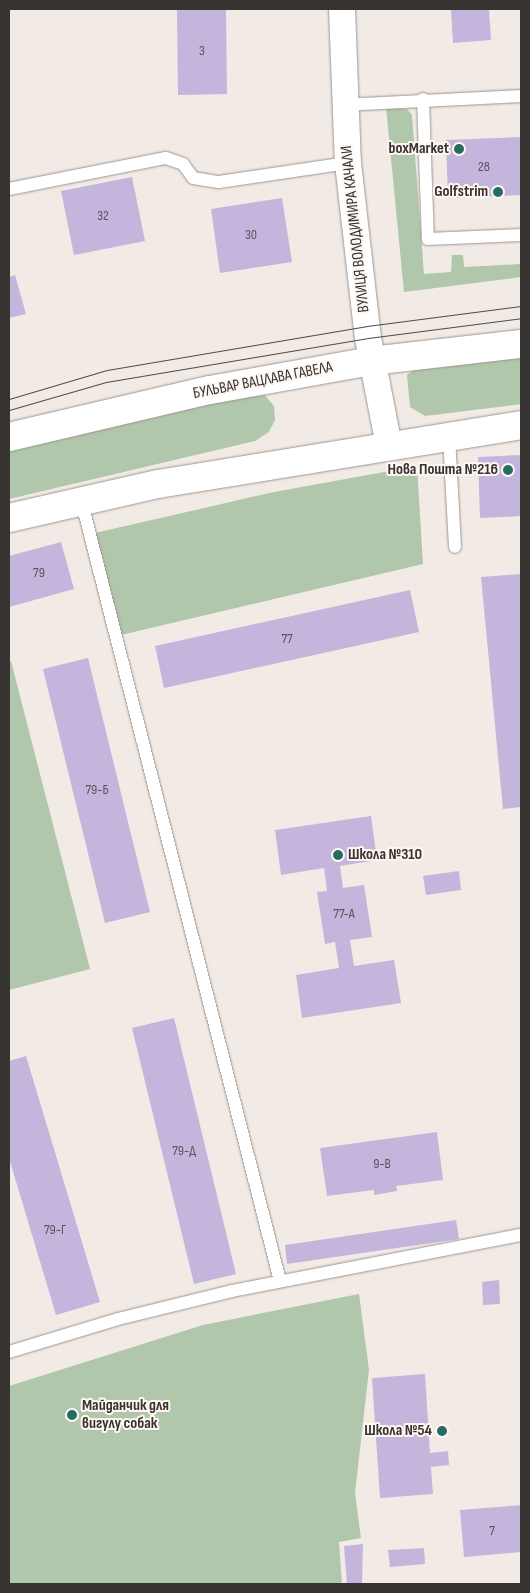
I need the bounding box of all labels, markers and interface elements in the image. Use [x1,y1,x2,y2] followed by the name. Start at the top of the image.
[199,43,205,59] house number: 3
[388,139,449,159] place label: boxMarket
[453,143,465,155] marker: boxMarket
[338,145,374,313] street label: ВУЛИЦЯ ВОЛОДИМИРА КАЧАЛИ
[478,159,490,175] house number: 28
[434,182,488,202] place label: Golfstrim
[492,186,504,198] marker: Golfstrim
[97,208,109,224] house number: 32
[245,227,257,243] house number: 30
[192,358,334,404] street label: БУЛЬВАР ВАЦЛАВА ГАВЕЛА
[387,460,498,480] place label: Нова Пошта №216
[502,464,514,476] marker: Нова Пошта №216
[33,565,45,581] house number: 79
[281,631,293,647] house number: 77
[85,782,109,798] house number: 79-Б
[348,845,422,865] place label: Школа №310
[332,849,344,861] marker: Школа №310
[333,906,355,922] house number: 77-А
[172,1143,196,1159] house number: 79-Д
[373,1156,391,1172] house number: 9-В
[44,1222,66,1238] house number: 79-Г
[82,1396,169,1434] place label: Майданчик для вигулу собак
[66,1409,78,1421] marker: Майданчик для вигулу собак
[364,1421,432,1441] place label: Школа №54
[436,1425,448,1437] marker: Школа №54
[489,1523,495,1539] house number: 7

